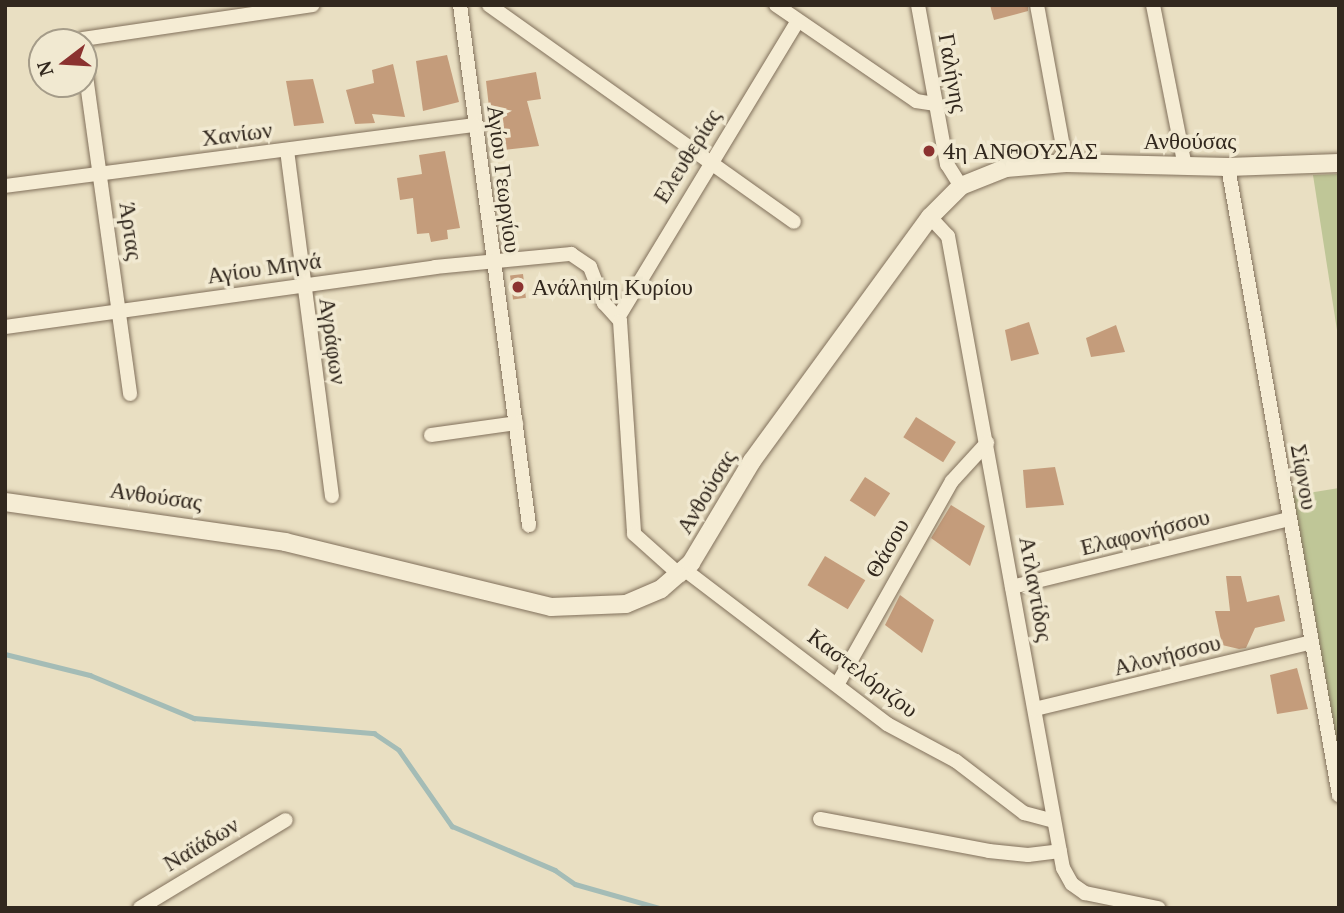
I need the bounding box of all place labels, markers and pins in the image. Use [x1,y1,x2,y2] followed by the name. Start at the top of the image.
[943,137,1098,165] place label: 4η ΑΝΘΟΥΣΑΣ
[921,143,937,159] marker: 4η ΑΝΘΟΥΣΑΣ
[532,273,693,301] place label: Ανάληψη Κυρίου
[510,279,526,295] marker: Ανάληψη Κυρίου

